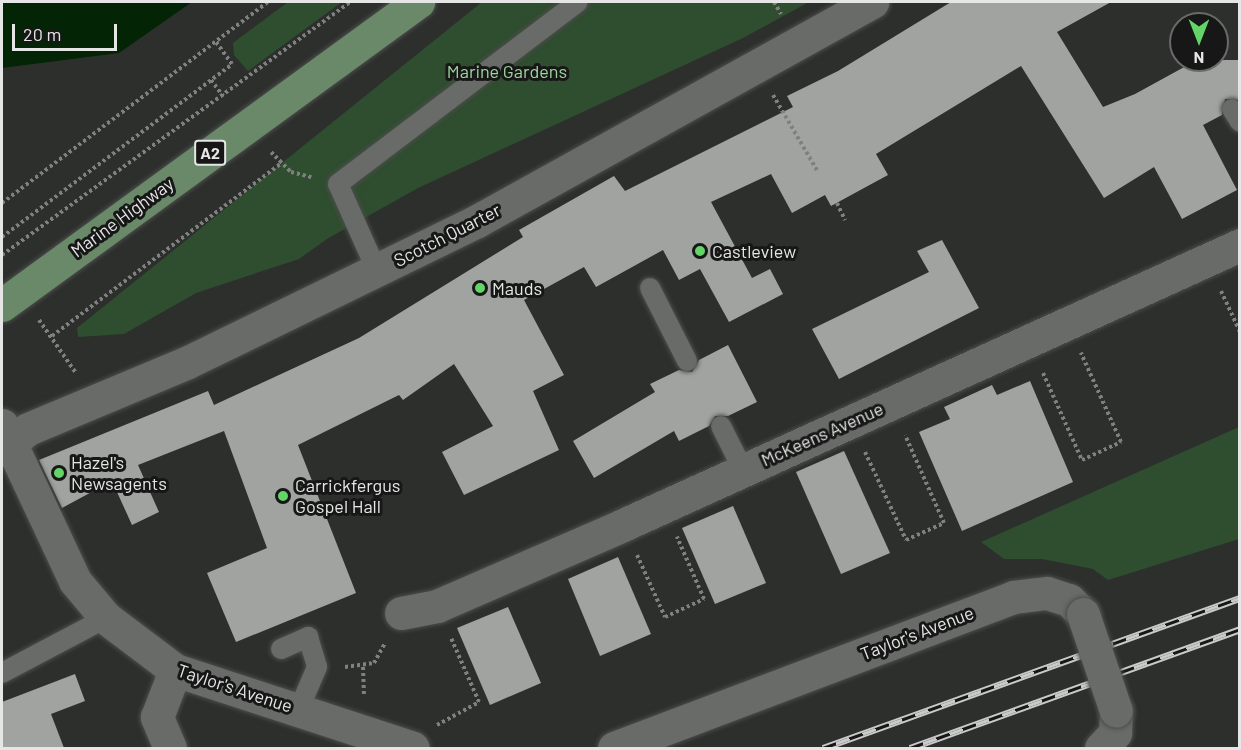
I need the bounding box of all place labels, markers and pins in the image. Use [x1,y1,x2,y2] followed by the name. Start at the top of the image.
[712,240,796,262] place label: Castleview
[693,244,707,258] marker: Castleview
[492,277,542,299] place label: Mauds
[473,281,487,295] marker: Mauds
[71,452,167,494] place label: Hazel's Newsagents
[52,466,66,480] marker: Hazel's Newsagents
[295,475,400,518] place label: Carrickfergus Gospel Hall
[276,489,290,503] marker: Carrickfergus Gospel Hall

